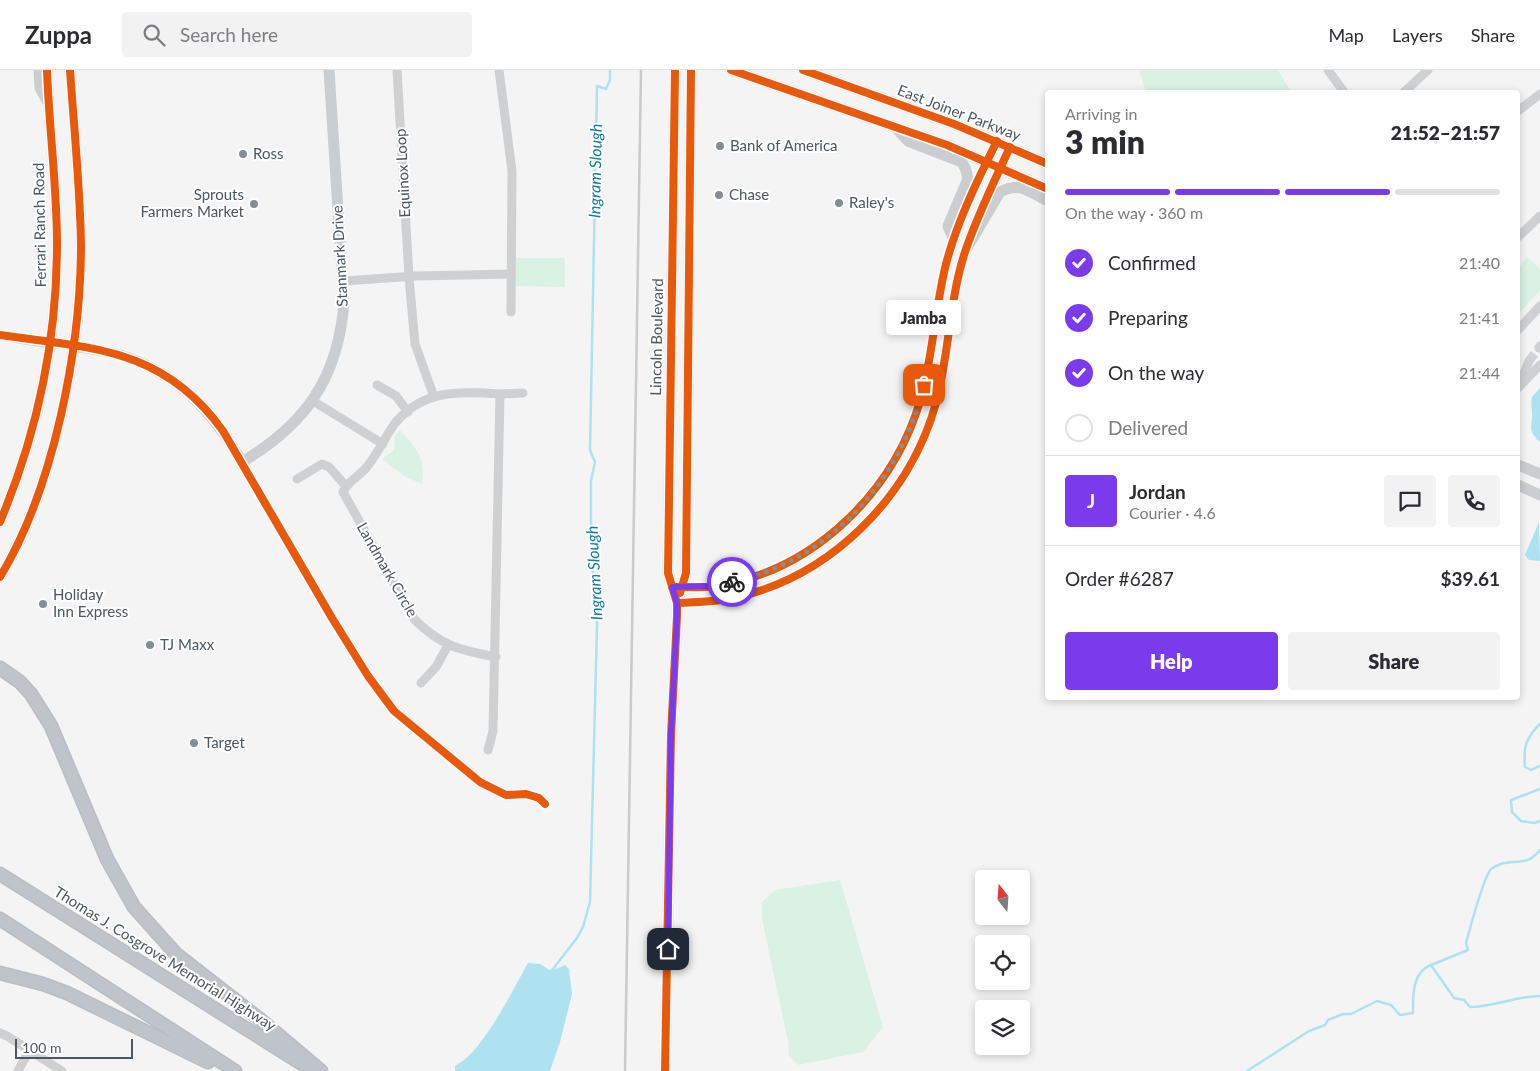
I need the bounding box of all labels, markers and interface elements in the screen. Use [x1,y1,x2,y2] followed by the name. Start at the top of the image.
[122,12,472,57] search box
[25,20,92,49] text: Zuppa
[140,21,168,49] icon: search
[180,23,278,46] text: Search here
[1328,24,1364,46] text: Map
[1392,24,1443,46] text: Layers
[1471,24,1515,46] text: Share
[895,80,1024,144] street label: East Joiner Parkway
[1065,104,1138,123] text: Arriving in
[1391,121,1500,144] text: 21:52–21:57
[1065,122,1145,161] text: 3 min
[584,124,605,218] water label: Ingram Slough
[391,128,413,218] street label: Equinox Loop
[730,136,838,154] place label: Bank of America
[714,140,726,152] marker: Bank of America
[253,144,283,162] place label: Ross
[237,148,249,160] marker: Ross
[29,163,49,288] street label: Ferrari Ranch Road
[141,185,245,220] place label: Sprouts Farmers Market
[729,185,769,203] place label: Chase
[713,189,725,201] marker: Chase
[849,193,894,211] place label: Raley's
[833,197,845,209] marker: Raley's
[248,198,260,210] marker: Sprouts Farmers Market
[1065,203,1203,222] text: On the way · 360 m
[327,205,351,307] street label: Stanmark Drive
[1065,249,1093,277] icon: check
[1108,251,1196,274] text: Confirmed
[1459,253,1500,272] text: 21:40
[646,278,666,396] street label: Lincoln Boulevard
[886,300,962,335] callout: Jamba
[1065,304,1093,332] icon: check
[1108,306,1188,329] text: Preparing
[900,308,947,327] text: Jamba
[1459,308,1500,327] text: 21:41
[1065,359,1093,387] icon: check
[1108,361,1204,384] text: On the way
[1459,363,1500,382] text: 21:44
[903,364,945,406] pin
[910,371,938,399] icon: bag
[1108,416,1188,439] text: Delivered
[1384,475,1436,527] button: chat
[1448,475,1500,527] button: phone
[1129,480,1186,503] text: Jordan
[1087,489,1095,512] text: J
[1129,503,1216,522] text: Courier · 4.6
[354,519,422,620] street label: Landmark Circle
[582,525,605,621] water label: Ingram Slough
[707,557,757,607] courier
[1065,567,1174,590] text: Order #6287
[1440,567,1500,590] text: $39.61
[718,568,746,596] icon: bike
[53,585,128,620] place label: Holiday Inn Express
[37,598,49,610] marker: Holiday Inn Express
[1065,632,1278,690] button: Help
[1288,632,1500,690] button: Share
[160,635,215,653] place label: TJ Maxx
[144,639,156,651] marker: TJ Maxx
[204,733,245,751] place label: Target
[188,737,200,749] marker: Target
[975,870,1030,925] north arrow
[975,870,1030,1055] map controls
[51,882,280,1034] street label: Thomas J. Cosgrove Memorial Highway
[647,928,689,970] pin
[654,935,682,963] icon: home
[975,935,1030,990] button: locate
[975,1000,1030,1055] button: layers
[15,1036,132,1059] scale bar
[22,1039,61,1056] text: 100 m

